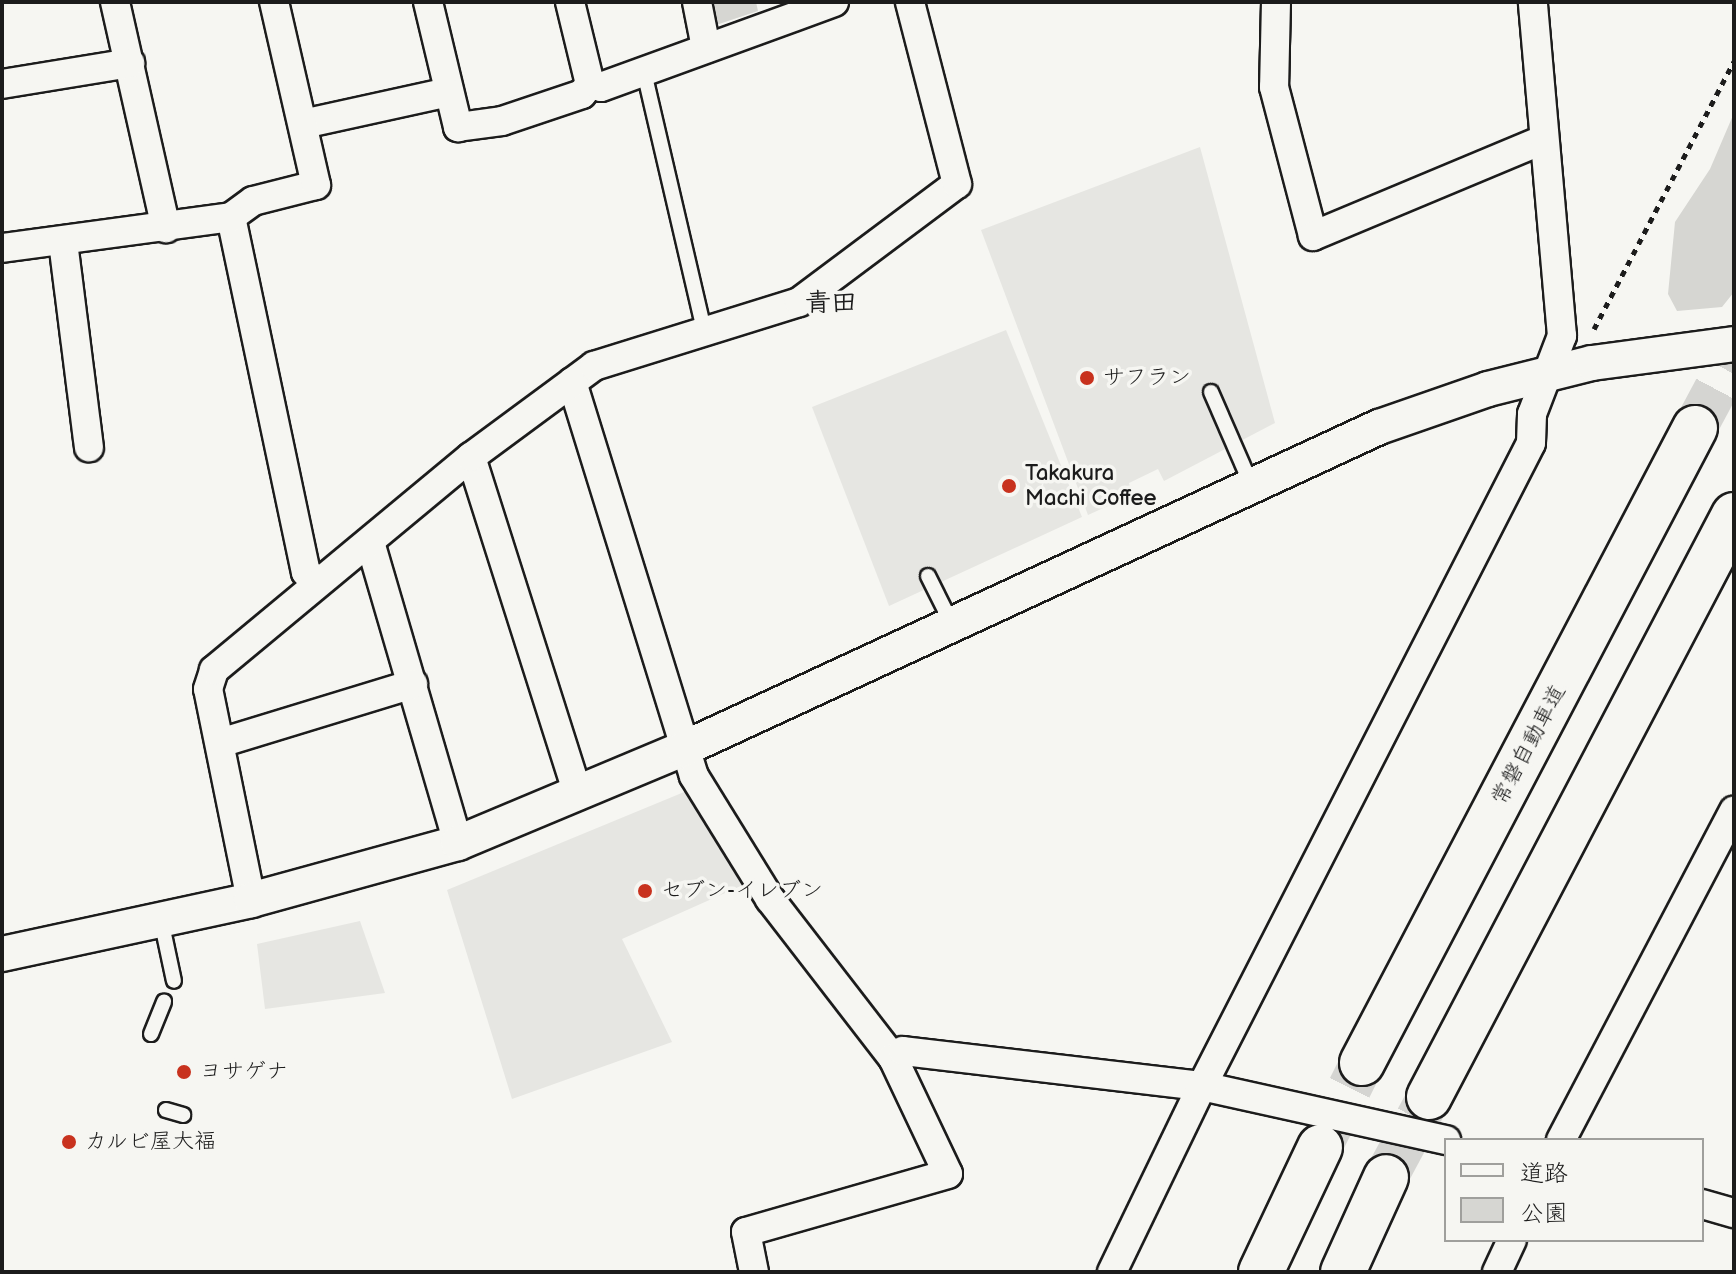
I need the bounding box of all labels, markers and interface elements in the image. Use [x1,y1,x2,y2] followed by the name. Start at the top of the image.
[805,288,857,320] district label: 青田
[1103,365,1191,391] place label: サフラン
[1078,369,1096,387] marker: サフラン
[1025,460,1157,512] place label: Takakura Machi Coffee
[1000,477,1018,495] marker: Takakura Machi Coffee
[1486,681,1572,809] street label: 常磐自動車道
[661,878,823,904] place label: セブン-イレブン
[636,882,654,900] marker: セブン-イレブン
[200,1059,288,1085] place label: ヨサゲナ
[175,1063,193,1081] marker: ヨサゲナ
[85,1129,217,1155] place label: カルビ屋大福
[60,1133,78,1151] marker: カルビ屋大福
[1444,1138,1704,1242] legend
[1520,1159,1568,1188] text: 道路
[1520,1199,1568,1228] text: 公園

